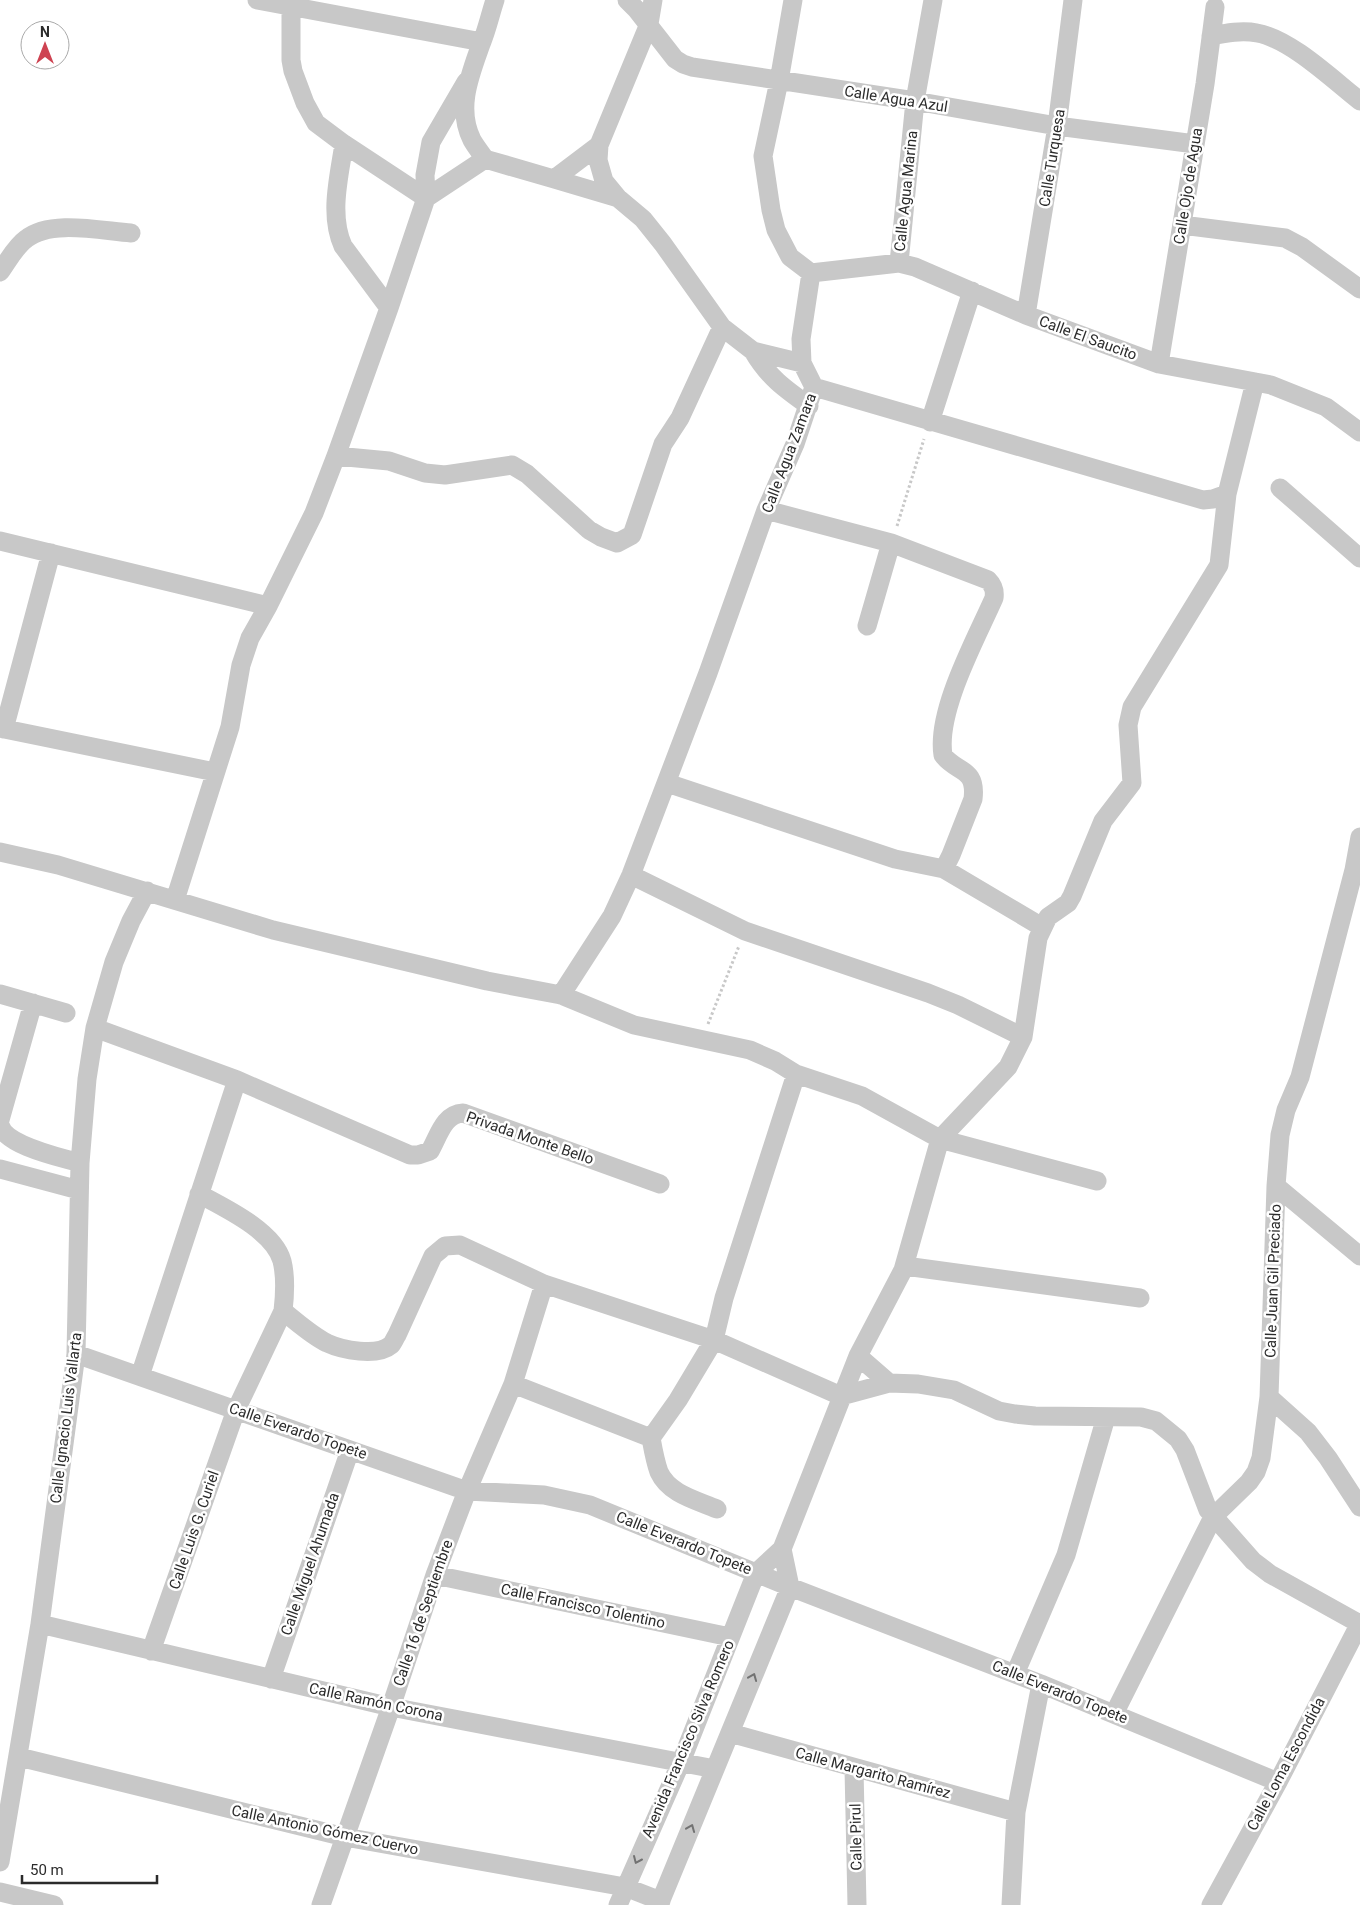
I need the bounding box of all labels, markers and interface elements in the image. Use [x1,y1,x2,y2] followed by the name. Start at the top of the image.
[20,20,70,70] north arrow
[40,24,50,40] text: N
[843,82,949,116] street label: Calle Agua Azul
[1035,108,1069,208] street label: Calle Turquesa
[1170,126,1206,246] street label: Calle Ojo de Agua
[891,130,921,252] street label: Calle Agua Marina
[1037,312,1139,364] street label: Calle El Saucito
[758,391,820,515] street label: Calle Agua Zamara
[464,1108,596,1168] street label: Privada Monte Bello
[1261,1204,1285,1358] street label: Calle Juan Gil Preciado
[47,1331,85,1505] street label: Calle Ignacio Luis Vallarta
[227,1399,369,1463] street label: Calle Everardo Topete
[165,1468,223,1592] street label: Calle Luis G. Curiel
[277,1490,343,1638] street label: Calle Miguel Ahumada
[614,1508,754,1578] street label: Calle Everardo Topete
[389,1537,457,1689] street label: Calle 16 de Septiembre
[499,1580,667,1632] street label: Calle Francisco Tolentino
[638,1637,738,1841] street label: Avenida Francisco Silva Romero
[990,1657,1130,1727] street label: Calle Everardo Topete
[747,1673,757,1682] one-way arrow
[307,1679,445,1725] street label: Calle Ramón Corona
[1243,1694,1329,1834] street label: Calle Loma Escondida
[793,1744,953,1802] street label: Calle Margarito Ramírez
[230,1801,420,1859] street label: Calle Antonio Gómez Cuervo
[846,1803,866,1871] street label: Calle Pirul
[685,1824,695,1832] one-way arrow
[22,1852,158,1884] scale bar
[633,1855,644,1864] one-way arrow
[30,1861,64,1879] text: 50 m

